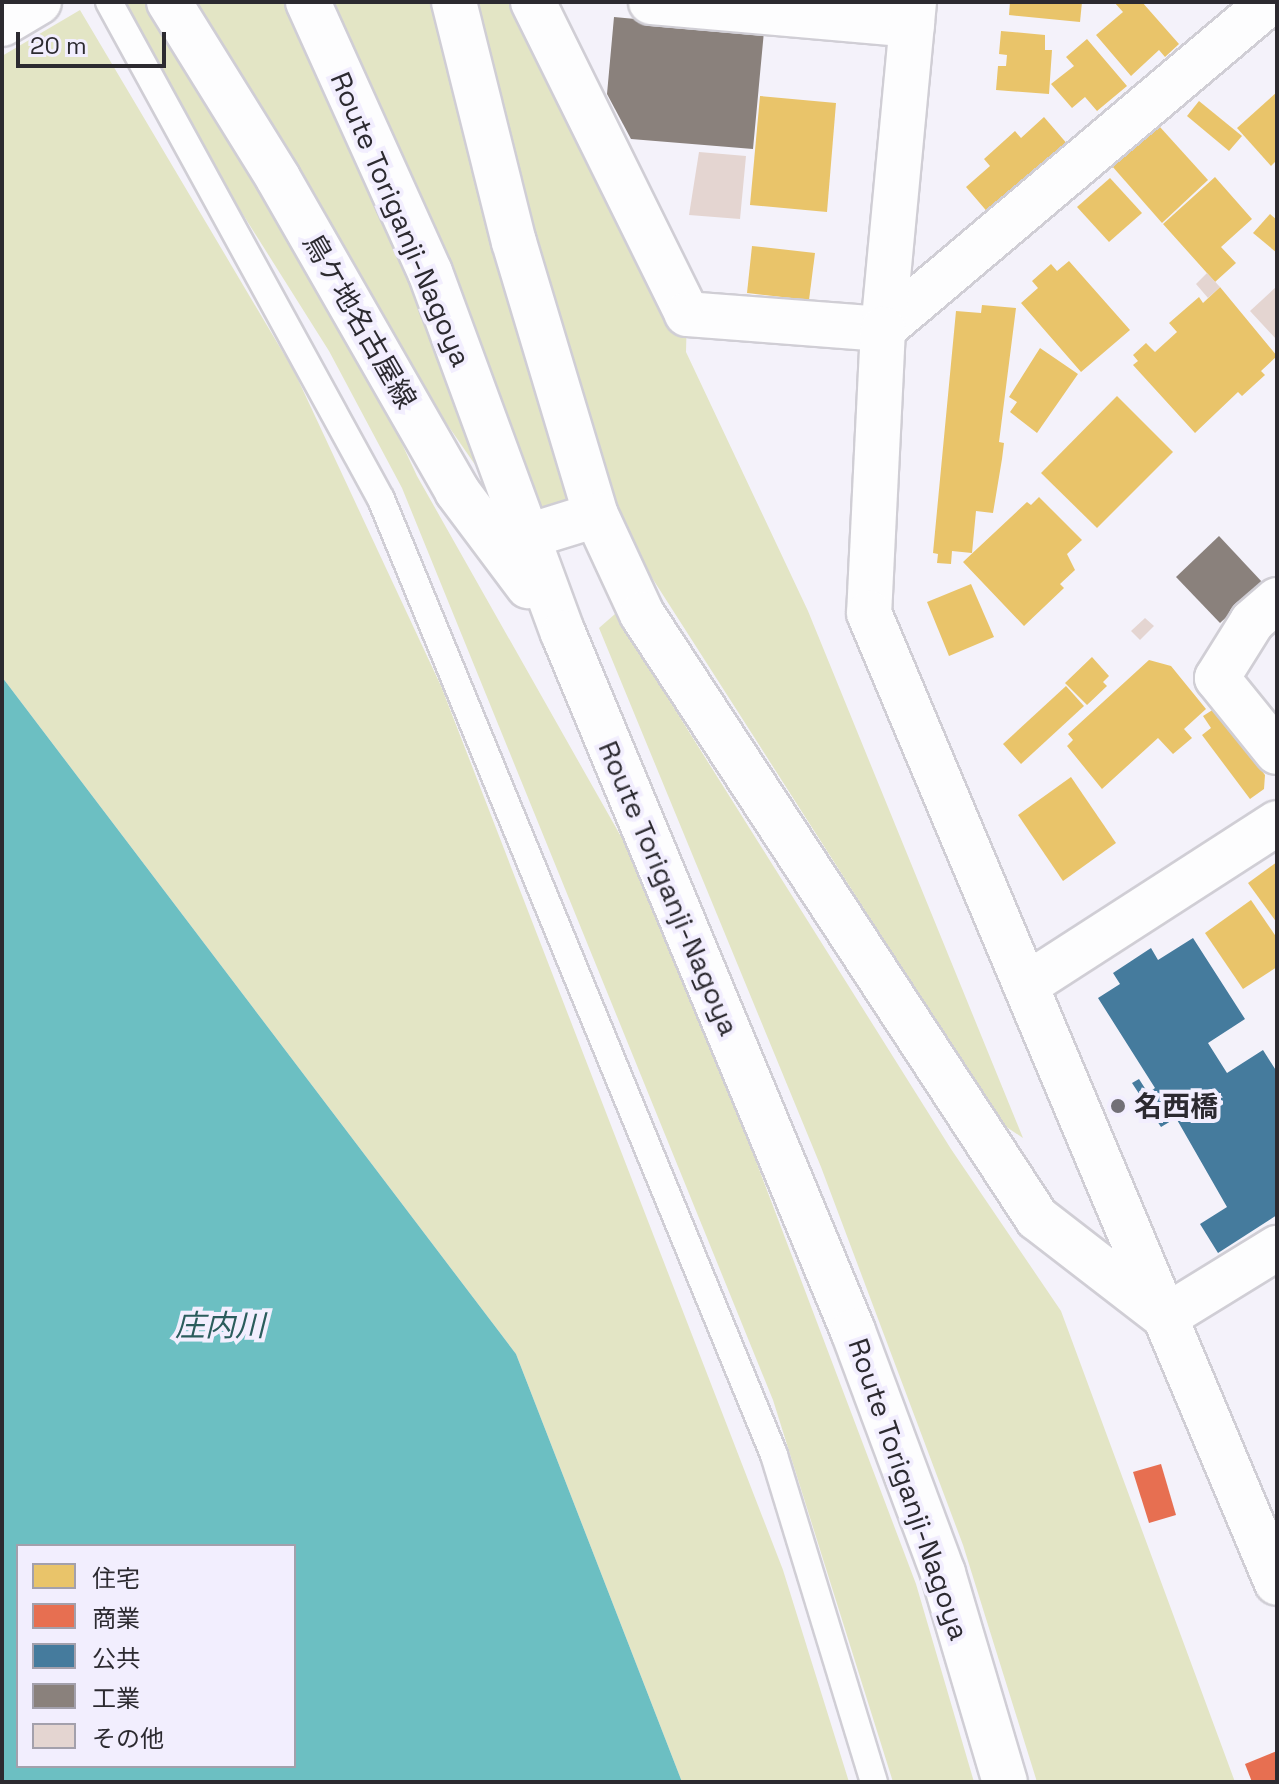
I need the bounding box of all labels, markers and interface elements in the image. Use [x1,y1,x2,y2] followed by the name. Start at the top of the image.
[20,16,170,66] scale bar
[30,30,87,61] text: 20 m
[324,66,478,372] street label: Route Toriganji-Nagoya
[296,228,424,414] street label: 鳥ケ地名古屋線
[592,735,746,1041] street label: Route Toriganji-Nagoya
[1134,1089,1218,1123] place label: 名西橋
[1109,1097,1127,1115] marker: 名西橋
[175,1308,265,1344] water label: 庄内川
[841,1334,977,1644] street label: Route Toriganji-Nagoya
[16,1544,296,1768] legend
[92,1563,140,1594] text: 住宅
[92,1603,140,1634] text: 商業
[92,1643,140,1674] text: 公共
[92,1683,140,1714] text: 工業
[92,1723,164,1754] text: その他

